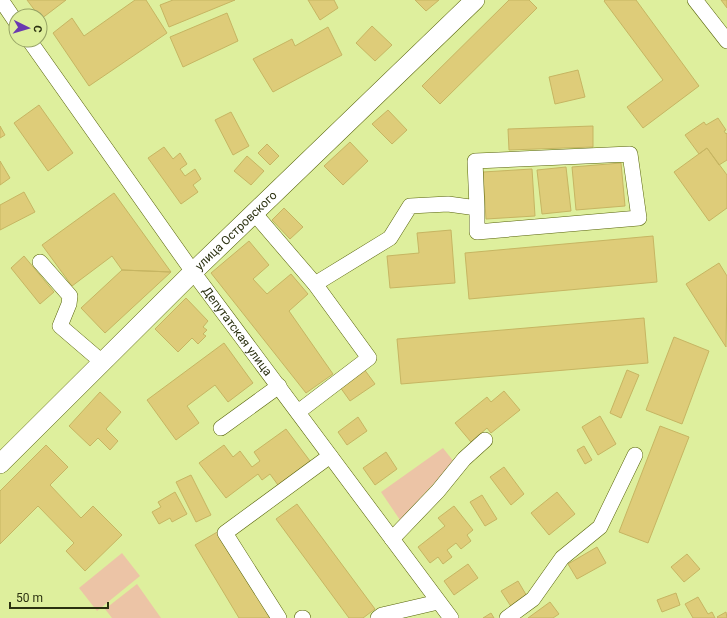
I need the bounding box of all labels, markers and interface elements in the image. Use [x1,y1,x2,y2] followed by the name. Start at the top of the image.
[8,8,48,48] north arrow
[31,25,44,33] text: С
[192,188,280,273] street label: улица Островского
[199,284,275,378] street label: Депутатская улица
[10,584,108,610] scale bar
[16,591,43,605] text: 50 m

